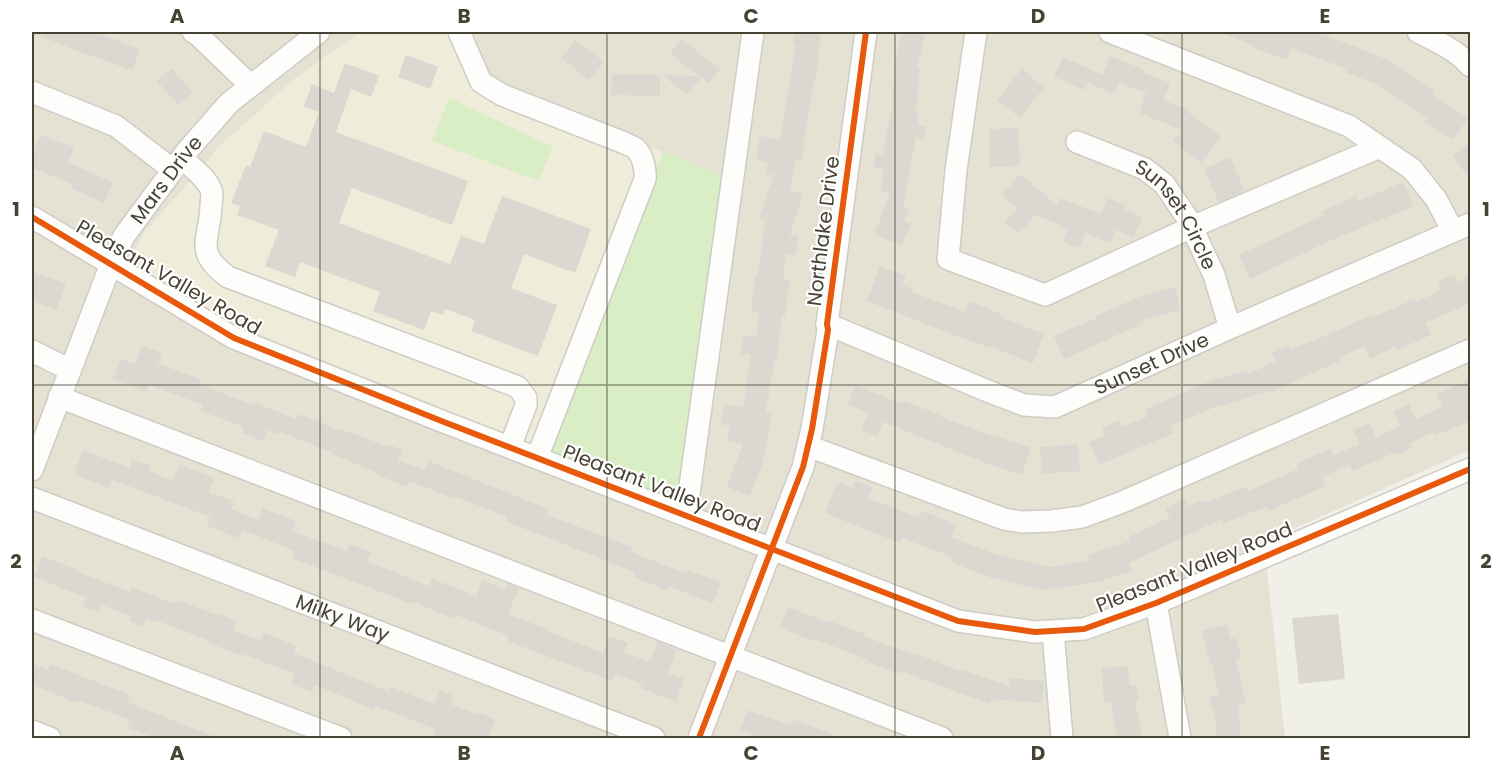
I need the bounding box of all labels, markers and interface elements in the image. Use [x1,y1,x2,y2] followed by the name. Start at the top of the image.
[170,2,185,30] text: A
[457,2,471,30] text: B
[743,2,759,30] text: C
[1031,2,1045,30] text: D
[1320,2,1330,30] text: E
[124,129,209,230] street label: Mars Drive
[1131,153,1224,274] street label: Sunset Circle
[800,154,846,308] street label: Northlake Drive
[12,195,20,223] text: 1
[1482,195,1490,223] text: 1
[71,212,267,342] street label: Pleasant Valley Road
[1090,325,1213,401] street label: Sunset Drive
[559,437,765,539] street label: Pleasant Valley Road
[1092,515,1296,619] street label: Pleasant Valley Road
[10,547,22,575] text: 2
[1480,547,1492,575] text: 2
[292,587,394,649] street label: Milky Way
[170,739,185,767] text: A
[457,739,471,767] text: B
[743,739,759,767] text: C
[1031,739,1045,767] text: D
[1320,739,1330,767] text: E

